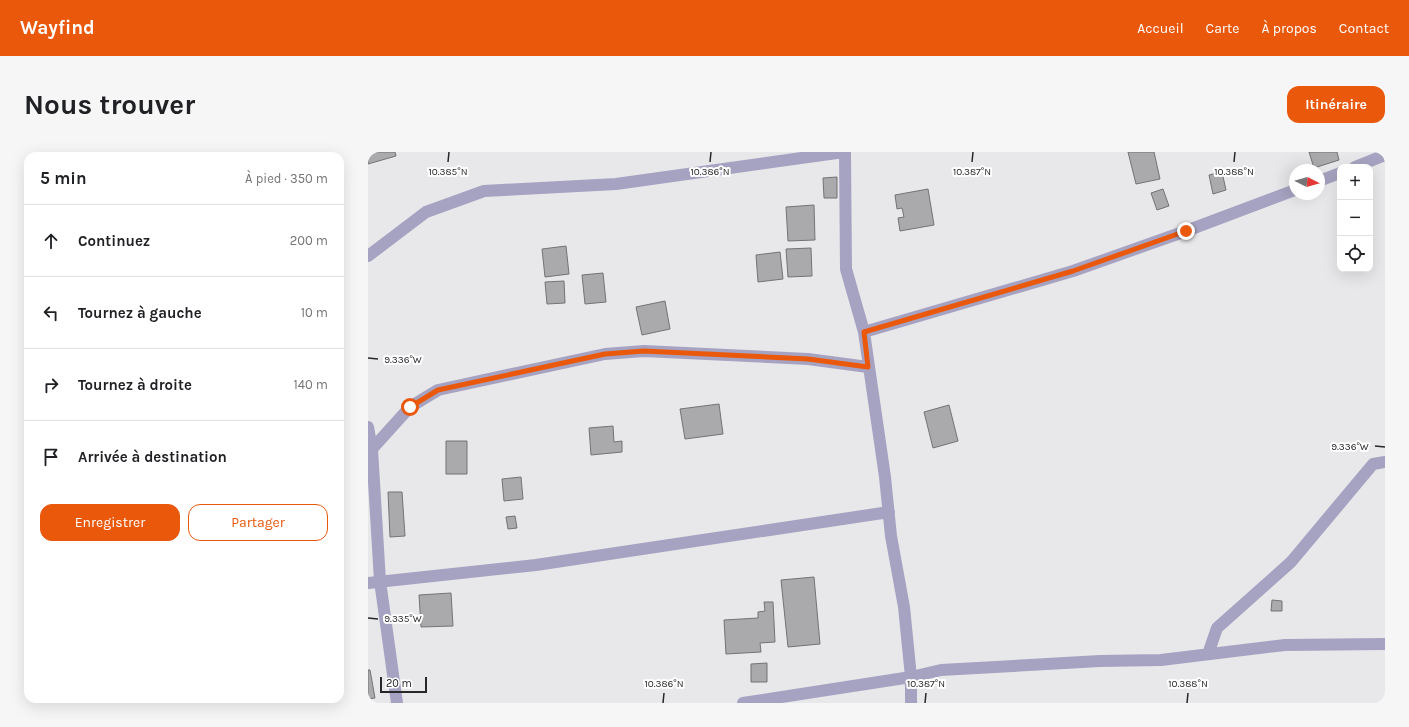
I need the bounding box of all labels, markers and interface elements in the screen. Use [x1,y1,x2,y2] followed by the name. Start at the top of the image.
[20,17,95,39] text: Wayfind
[1137,20,1184,37] text: Accueil
[1206,20,1239,37] text: Carte
[1261,20,1317,37] text: À propos
[1339,20,1389,37] text: Contact
[1287,86,1385,123] button: Itinéraire
[24,88,195,121] text: Nous trouver
[1289,164,1325,200] north arrow
[1337,164,1373,272] map controls
[1337,164,1373,200] button: +
[429,166,467,178] text: 10.385°N
[690,166,730,178] text: 10.386°N
[953,166,991,178] text: 10.387°N
[1214,166,1254,178] text: 10.388°N
[40,168,87,188] text: 5 min
[245,171,328,186] text: À pied · 350 m
[1337,200,1373,236] button: −
[1177,222,1195,240] route end
[40,230,62,252] icon: ahead
[78,232,150,250] text: Continuez
[290,233,328,248] text: 200 m
[1337,236,1373,272] button: locate
[40,302,62,324] icon: left
[78,304,202,322] text: Tournez à gauche
[301,305,328,320] text: 10 m
[384,354,422,366] text: 9.336°W
[40,374,62,396] icon: right
[78,376,192,394] text: Tournez à droite
[293,377,328,392] text: 140 m
[401,398,419,416] route start
[1331,441,1369,453] text: 9.336°W
[40,446,62,468] icon: arrive
[78,448,227,466] text: Arrivée à destination
[40,504,180,541] button: Enregistrer
[188,504,328,541] button: Partager
[384,613,422,625] text: 9.335°W
[380,675,427,694] scale bar
[386,677,412,690] text: 20 m
[644,678,684,690] text: 10.386°N
[907,678,945,690] text: 10.387°N
[1168,678,1208,690] text: 10.388°N

